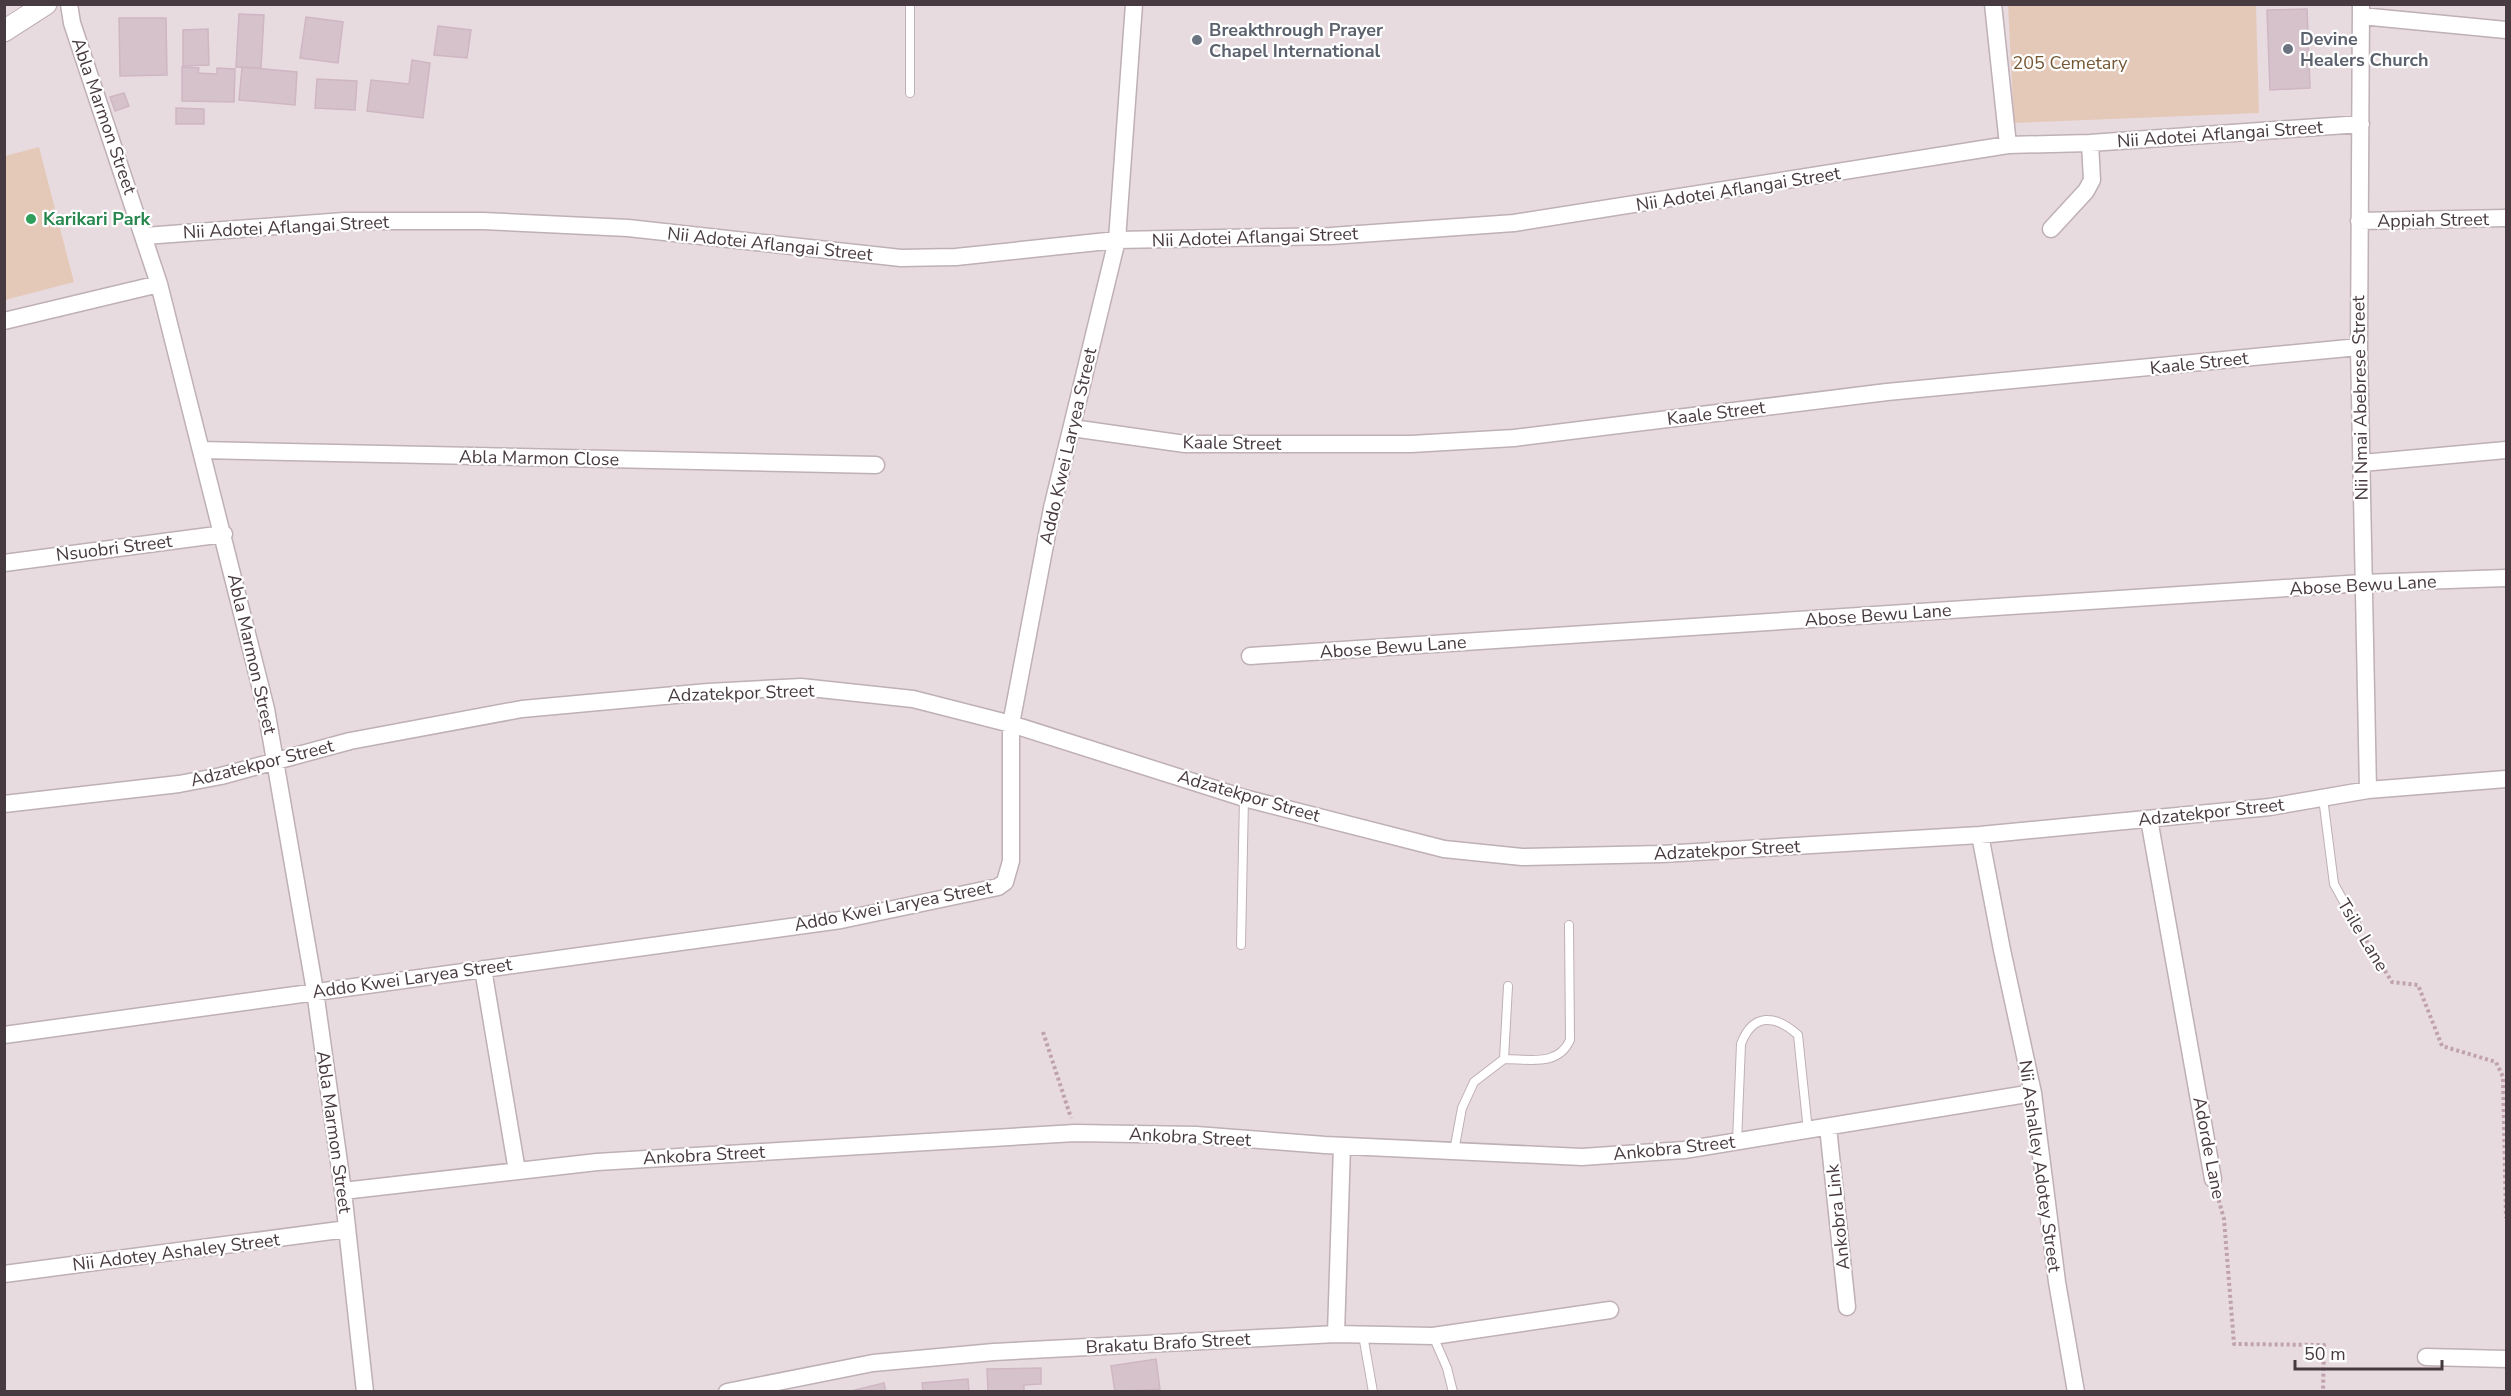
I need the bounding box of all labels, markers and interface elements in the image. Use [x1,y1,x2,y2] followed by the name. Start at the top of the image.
[1209,18,1383,63] place label: Breakthrough Prayer Chapel International
[2300,27,2429,72] place label: Devine Healers Church
[1190,33,1204,47] marker: Breakthrough Prayer Chapel International
[66,35,142,198] street label: Abla Marmon Street
[2281,42,2295,56] marker: Devine Healers Church
[2012,51,2128,75] park label: 205 Cemetary
[2116,115,2324,153] street label: Nii Adotei Aflangai Street
[1634,161,1842,217] street label: Nii Adotei Aflangai Street
[43,207,151,231] place label: Karikari Park
[2377,207,2490,233] street label: Appiah Street
[182,210,390,244] street label: Nii Adotei Aflangai Street
[24,212,38,226] marker: Karikari Park
[666,221,875,267] street label: Nii Adotei Aflangai Street
[1151,221,1359,253] street label: Nii Adotei Aflangai Street
[2346,295,2374,501] street label: Nii Nmai Abebrese Street
[1034,345,1102,547] street label: Addo Kwei Laryea Street
[2149,346,2250,380] street label: Kaale Street
[1665,395,1767,431] street label: Kaale Street
[1182,430,1282,456] street label: Kaale Street
[459,445,619,471] street label: Abla Marmon Close
[55,529,174,567] street label: Nsuobri Street
[2289,569,2437,601] street label: Abose Bewu Lane
[222,571,282,737] street label: Abla Marmon Street
[1804,598,1952,632] street label: Abose Bewu Lane
[1319,630,1467,664] street label: Abose Bewu Lane
[667,678,815,708] street label: Adzatekpor Street
[188,733,337,792] street label: Adzatekpor Street
[1175,764,1324,828] street label: Adzatekpor Street
[2137,792,2286,832] street label: Adzatekpor Street
[1653,834,1802,866] street label: Adzatekpor Street
[792,875,995,937] street label: Addo Kwei Laryea Street
[2332,894,2394,976] street label: Tsile Lane
[311,952,514,1004] street label: Addo Kwei Laryea Street
[311,1049,357,1215] street label: Abla Marmon Street
[2013,1059,2067,1274] street label: Nii Ashalley Adotey Street
[2187,1095,2231,1201] street label: Adorde Lane
[1128,1122,1252,1152] street label: Ankobra Street
[1612,1130,1737,1166] street label: Ankobra Street
[642,1140,766,1170] street label: Ankobra Street
[1820,1162,1855,1271] street label: Ankobra Link
[71,1227,282,1277] street label: Nii Adotey Ashaley Street
[1085,1327,1252,1359] street label: Brakatu Brafo Street
[2295,1333,2442,1371] scale bar
[2304,1342,2346,1366] text: 50 m

